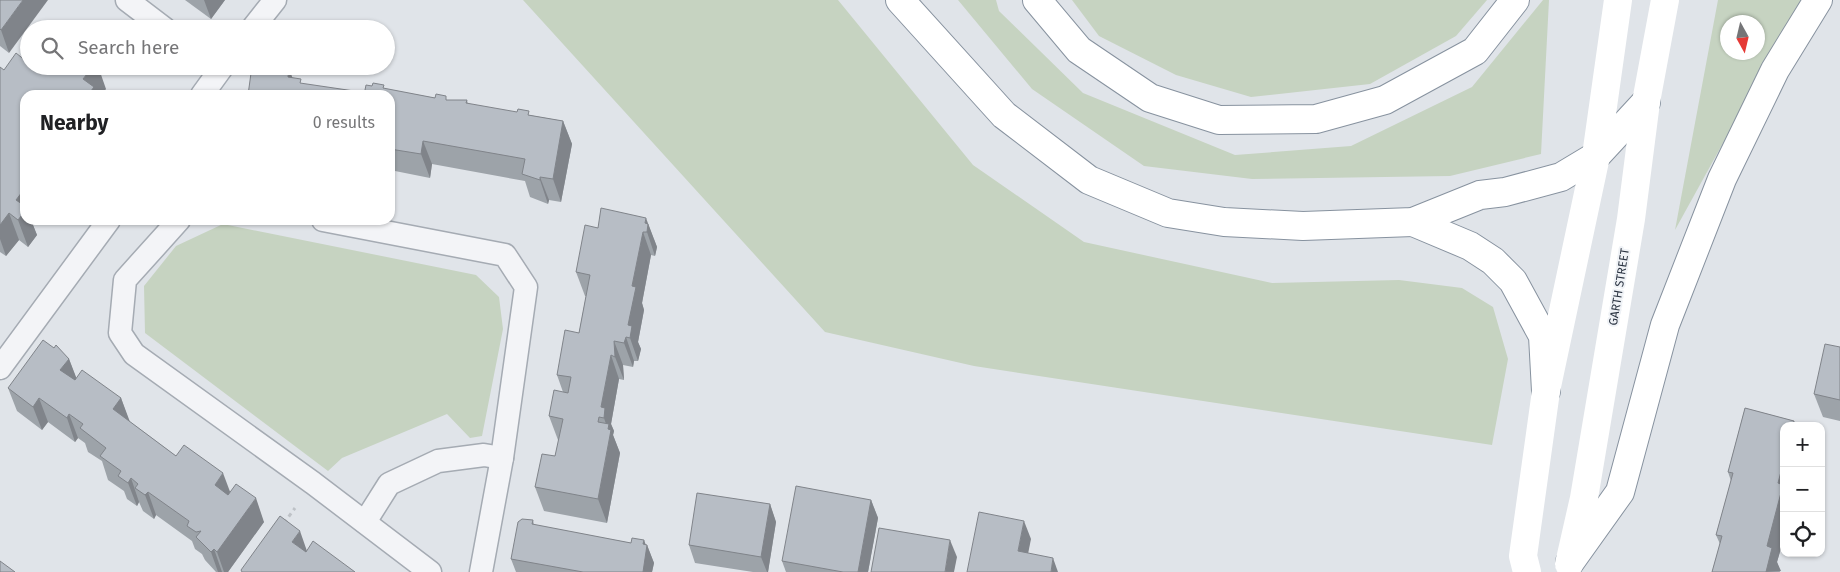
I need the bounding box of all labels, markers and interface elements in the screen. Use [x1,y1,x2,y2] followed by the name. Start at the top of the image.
[1720,15,1765,60] north arrow
[20,20,395,75] search box
[38,34,66,62] icon: search
[78,36,179,59] text: Search here
[40,110,108,136] text: Nearby
[313,113,375,132] text: 0 results
[1606,247,1632,327] street label: GARTH STREET
[1780,422,1825,557] map controls
[1780,422,1825,467] button: +
[1780,467,1825,512] button: −
[1780,512,1825,557] button: locate

